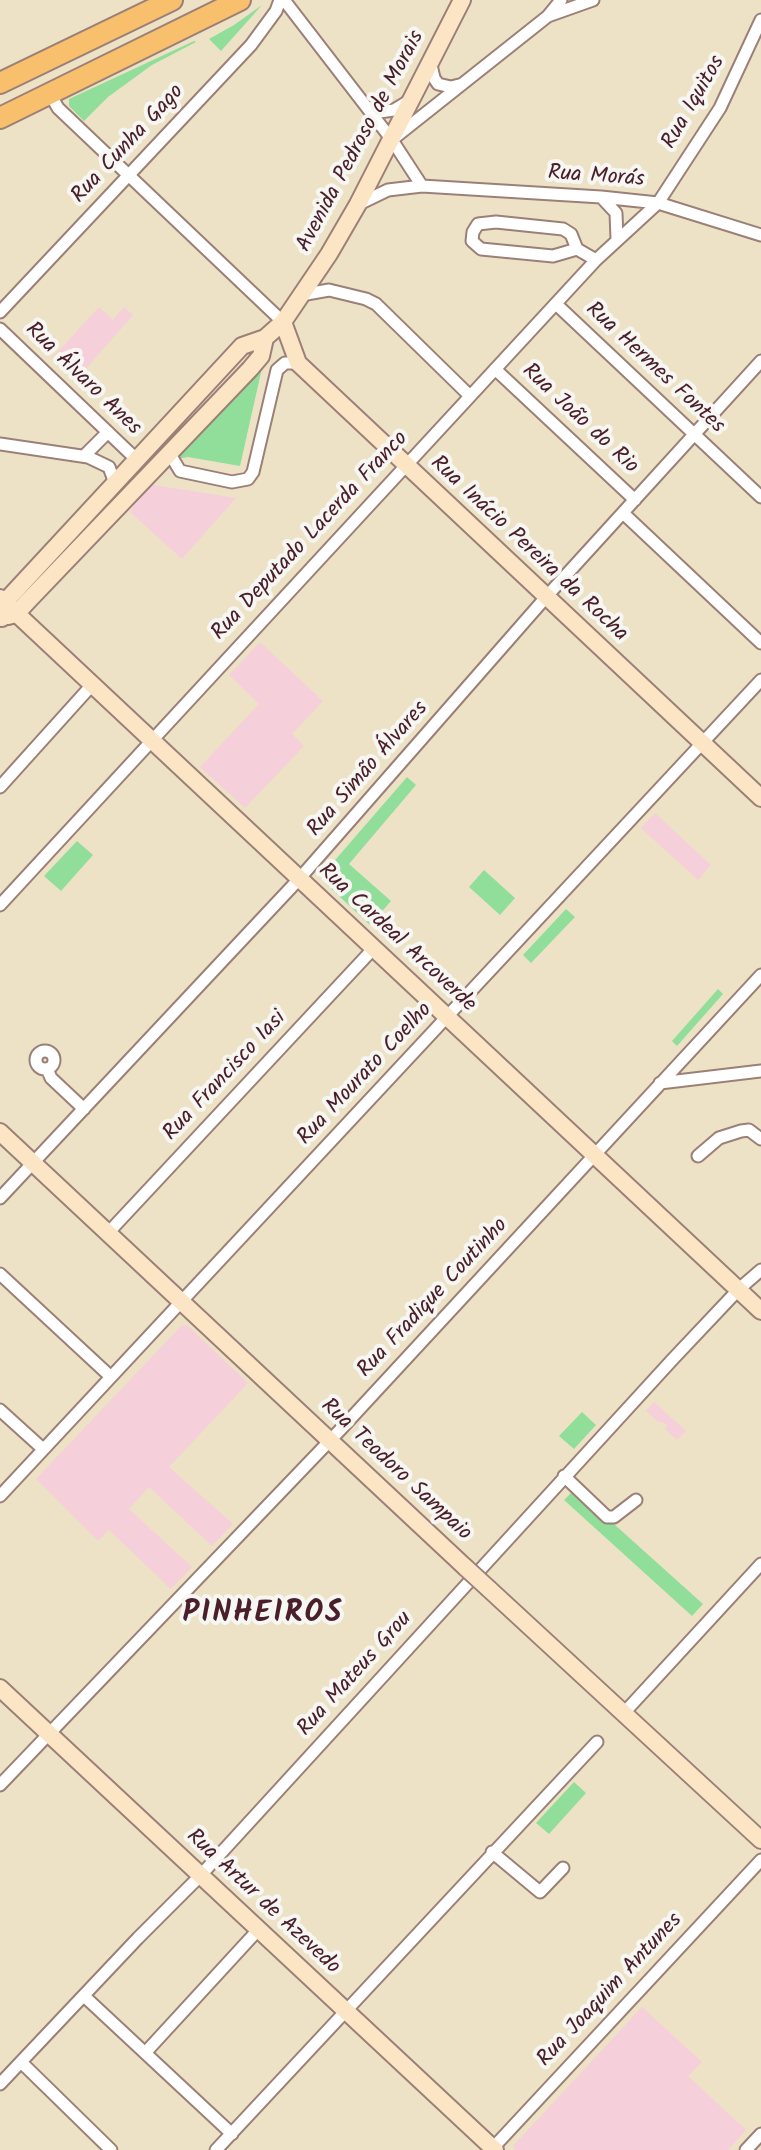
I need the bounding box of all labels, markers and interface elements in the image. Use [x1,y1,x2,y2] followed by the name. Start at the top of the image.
[292,27,432,257] street label: Avenida Pedroso de Morais
[658,52,732,154] street label: Rua Iquitos
[67,80,191,210] street label: Rua Cunha Gago
[547,161,645,195] street label: Rua Morás
[579,298,729,440] street label: Rua Hermes Fontes
[18,318,146,442] street label: Rua Álvaro Anes
[515,359,643,481] street label: Rua João do Rio
[207,427,415,647] street label: Rua Deputado Lacerda Franco
[424,451,632,649] street label: Rua Inácio Pereira da Rocha
[303,697,435,843] street label: Rua Simão Álvares
[311,859,481,1019] street label: Rua Cardeal Arcoverde
[293,998,439,1152] street label: Rua Mourato Coelho
[159,1007,293,1147] street label: Rua Francisco Iasi
[353,1214,515,1384] street label: Rua Fradique Coutinho
[314,1394,476,1548] street label: Rua Teodoro Sampaio
[182,1598,344,1634] district label: PINHEIROS
[293,1607,419,1743] street label: Rua Mateus Grou
[179,1825,345,1981] street label: Rua Artur de Azevedo
[533,1909,689,2073] street label: Rua Joaquim Antunes

